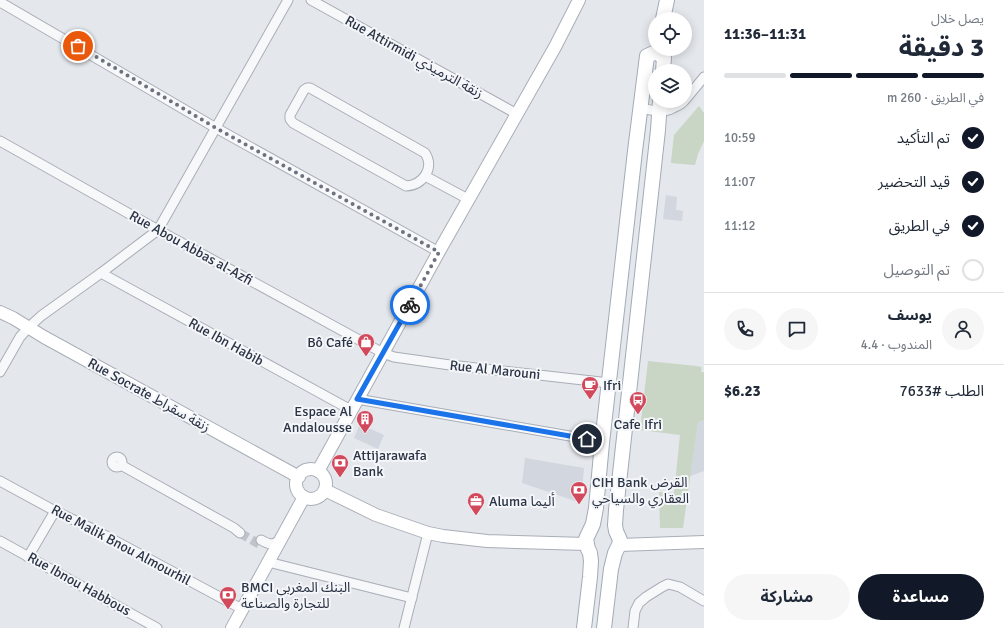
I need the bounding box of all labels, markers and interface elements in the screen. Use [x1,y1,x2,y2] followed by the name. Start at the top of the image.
[931,11,984,27] text: يصل خلال
[341,12,486,104] street label: Rue Attirmidi زنقة الترميذي
[648,12,692,108] map controls
[648,12,692,56] button: locate
[724,25,806,43] text: 11:31–11:36
[61,29,95,63] pin
[899,32,984,64] text: 3 دقيقة
[67,35,89,57] icon: bag
[648,64,692,108] button: layers
[887,90,984,106] text: في الطريق · 260 m
[962,127,984,149] icon: check
[897,129,950,147] text: تم التأكيد
[724,130,756,146] text: 10:59
[962,171,984,193] icon: check
[878,173,950,191] text: قيد التحضير
[724,174,756,190] text: 11:07
[126,207,256,289] street label: Rue Abou Abbas al-Azfi
[962,215,984,237] icon: check
[889,217,950,235] text: في الطريق
[724,218,756,234] text: 11:12
[884,261,950,279] text: تم التوصيل
[390,285,430,325] courier
[399,294,421,316] icon: bike
[888,306,932,324] text: يوسف
[724,308,766,350] button: phone
[776,308,818,350] button: chat
[942,308,984,350] button: person
[186,314,266,370] street label: Rue Ibn Habib
[356,332,376,357] shop icon: Bô Café
[307,334,353,351] place label: Bô Café
[861,337,932,353] text: المندوب · 4.4
[85,354,213,436] street label: Rue Socrate زنقة سقراط
[449,357,541,383] street label: Rue Al Marouni
[580,375,600,400] cafe icon: Ifri
[603,377,621,394] place label: Ifri
[724,382,761,400] text: $6.23
[900,382,984,400] text: الطلب #7633
[628,390,648,415] bus stop icon: Cafe Ifri
[283,403,352,436] place label: Espace Al Andalousse
[355,409,375,434] building icon: Espace Al Andalousse
[614,416,662,433] place label: Cafe Ifri
[570,422,604,456] pin
[576,428,598,450] icon: home
[353,447,427,480] place label: Attijarawafa Bank
[330,453,350,478] bank icon: Attijarawafa Bank
[592,474,689,509] place label: CIH Bank القرض العقاري والسياحي
[569,480,589,505] bank icon: CIH Bank القرض العقاري والسياحي
[466,491,486,516] office icon: Aluma أليما
[489,492,555,510] place label: Aluma أليما
[48,501,194,589] street label: Rue Malik Bnou Almourhil
[24,549,134,619] street label: Rue Ibnou Habbous
[724,574,850,620] button: مشاركة
[858,574,984,620] button: مساعدة
[241,579,350,612] place label: BMCI البنك المغربي للتجارة والصناعة
[218,585,238,610] bank icon: BMCI البنك المغربي للتجارة والصناعة

